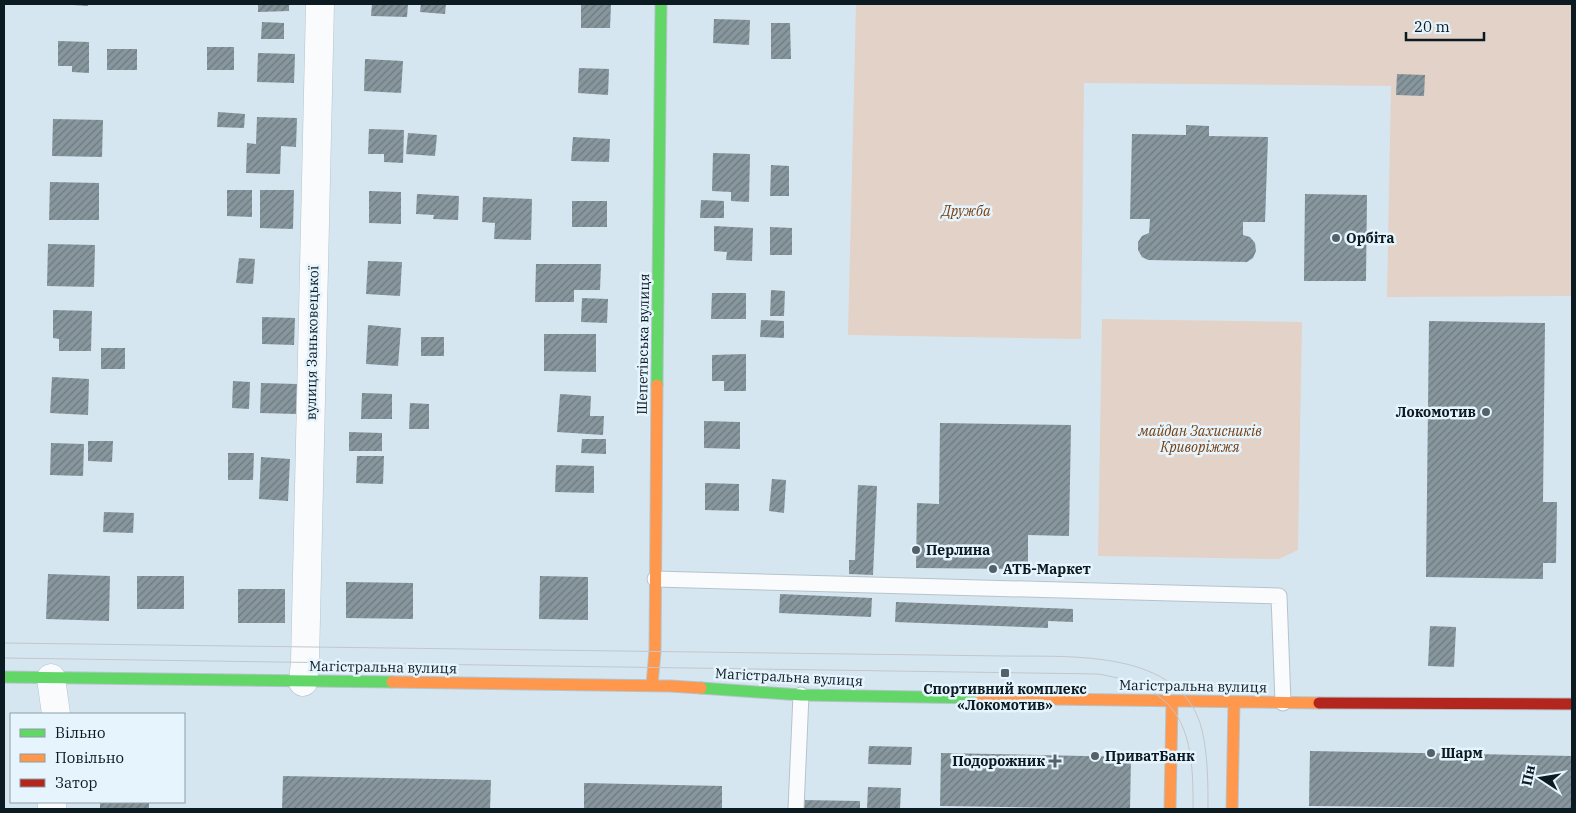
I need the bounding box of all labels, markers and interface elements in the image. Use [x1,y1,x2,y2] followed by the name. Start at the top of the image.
[1406,10,1484,42] scale bar
[1414,17,1450,36] text: 20 m
[939,202,991,220] park label: Дружба
[1346,229,1394,247] place label: Орбіта
[1330,232,1342,244] marker: Орбіта
[302,265,322,420] street label: вулиця Заньковецької
[633,273,653,415] street label: Шепетівська вулиця
[1396,403,1476,421] place label: Локомотив
[1480,406,1492,418] marker: Локомотив
[1137,422,1262,456] park label: майдан Захисників Криворіжжя
[926,541,990,559] place label: Перлина
[910,544,922,556] marker: Перлина
[1003,560,1091,578] place label: АТБ-Маркет
[987,563,999,575] marker: АТБ-Маркет
[309,657,457,677] street label: Магістральна вулиця
[715,664,863,690] street label: Магістральна вулиця
[999,667,1011,679] marker: Спортивний комплекс «Локомотив»
[1119,676,1267,696] street label: Магістральна вулиця
[923,680,1087,714] place label: Спортивний комплекс «Локомотив»
[10,713,185,803] legend
[55,723,105,742] text: Вільно
[1441,744,1483,762] place label: Шарм
[1105,747,1195,765] place label: ПриватБанк
[1425,747,1437,759] marker: Шарм
[55,748,124,767] text: Повільно
[1089,750,1101,762] marker: ПриватБанк
[952,752,1045,770] place label: Подорожник
[1516,753,1566,803] north arrow
[1049,755,1061,767] marker: Подорожник
[1517,763,1539,787] text: Пн
[55,773,98,792] text: Затор

